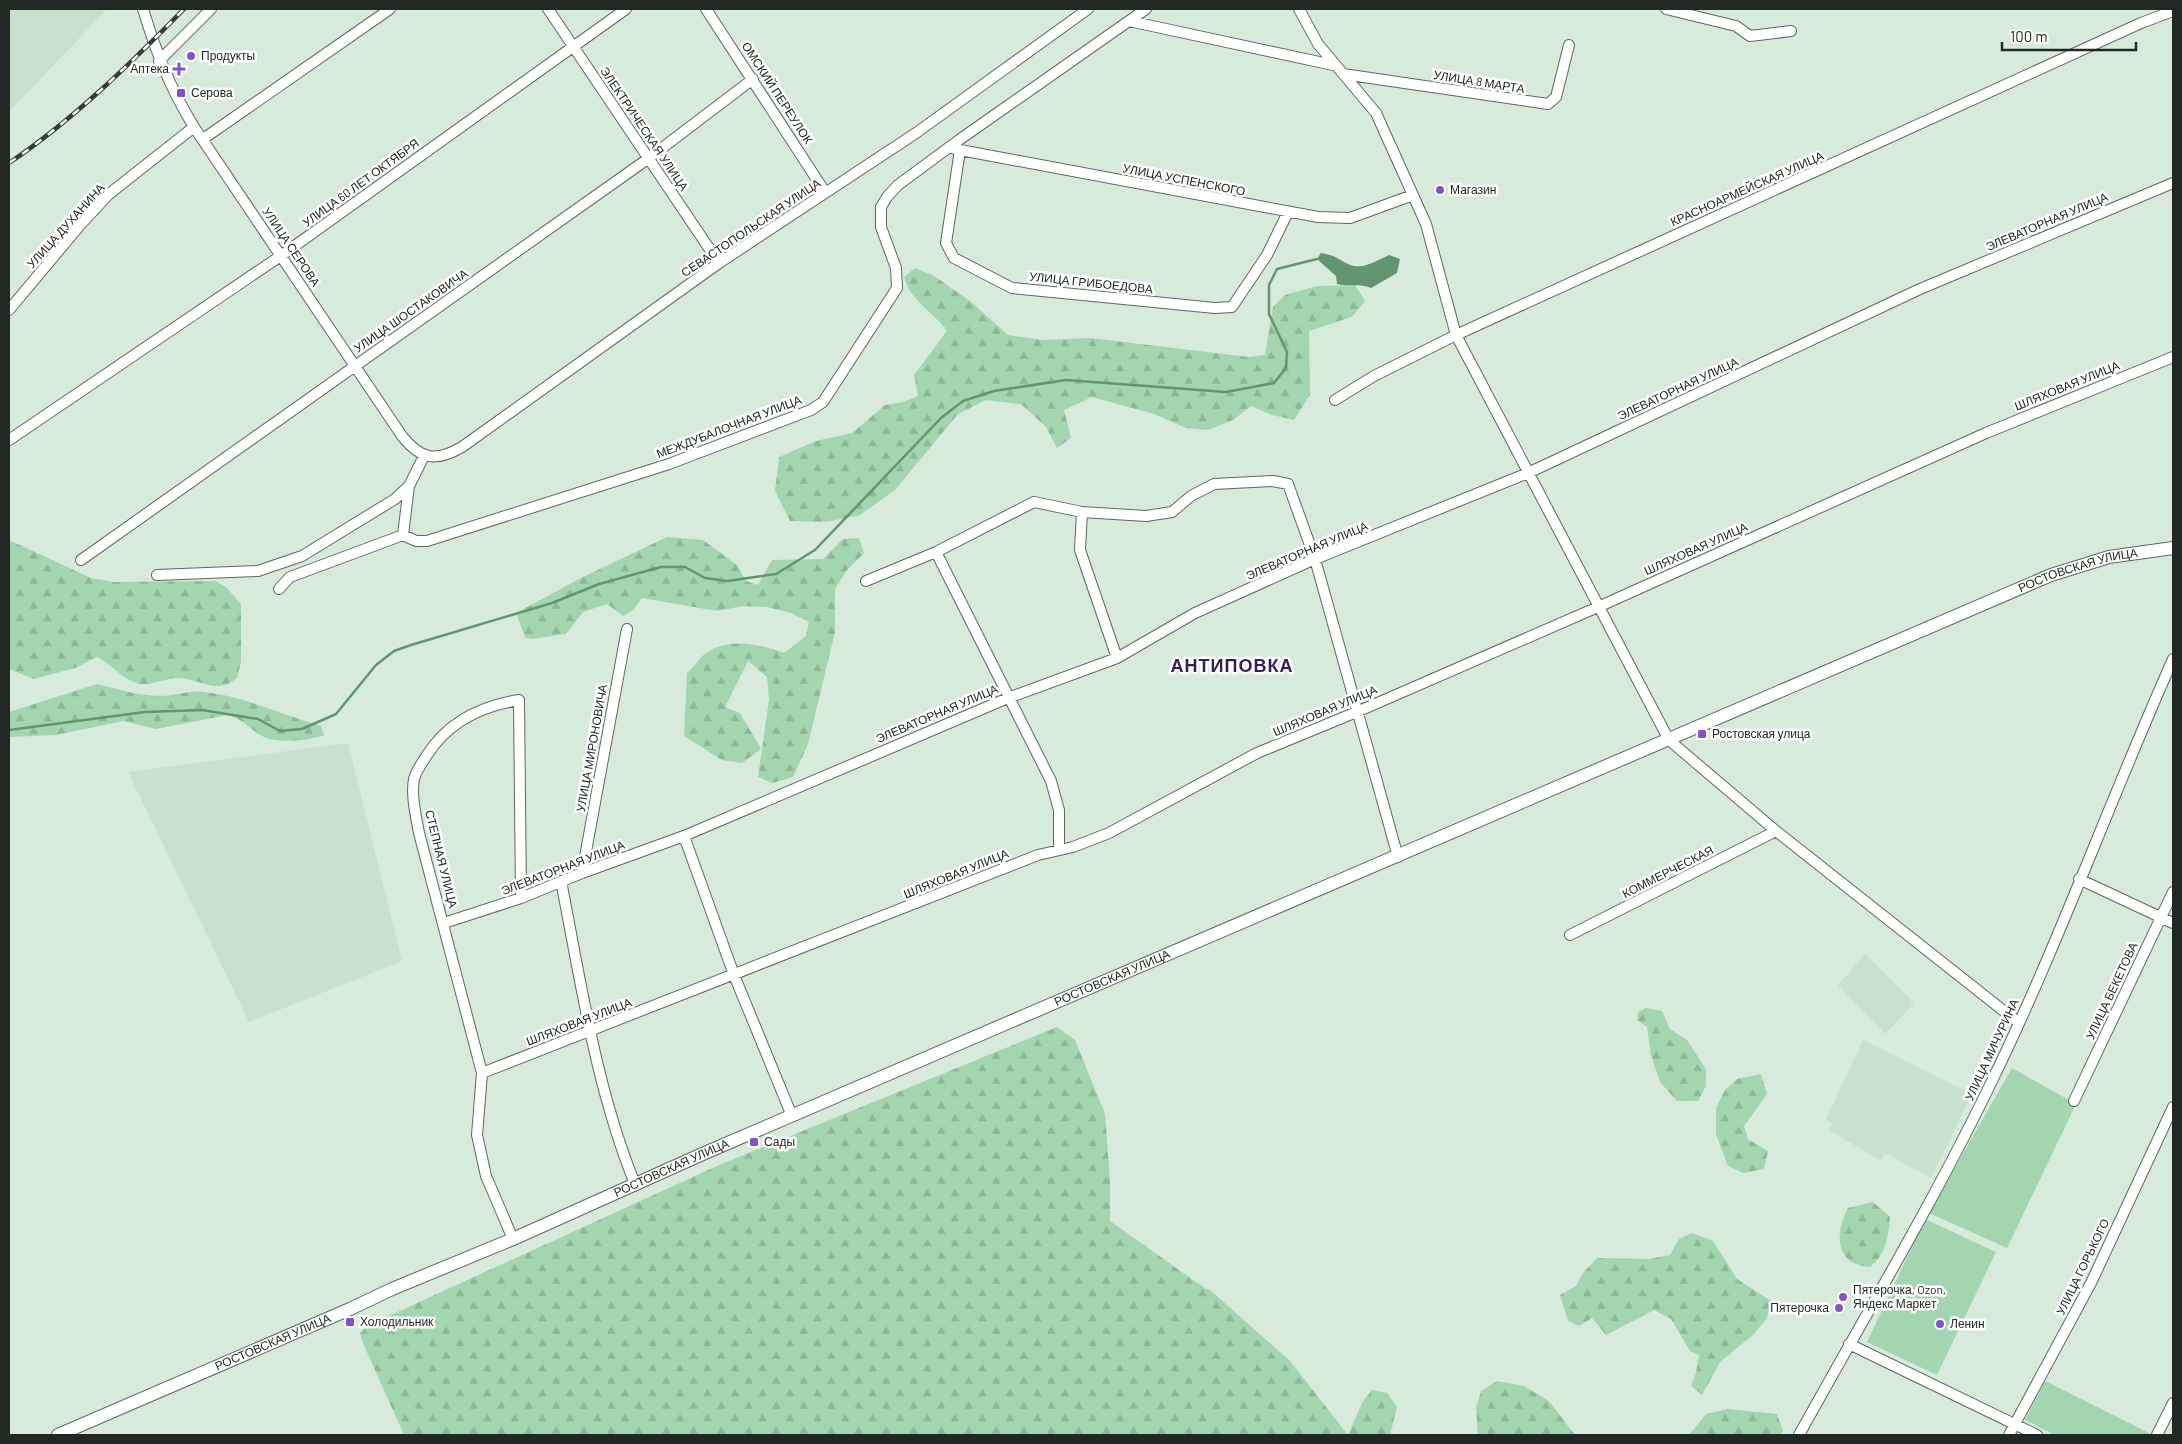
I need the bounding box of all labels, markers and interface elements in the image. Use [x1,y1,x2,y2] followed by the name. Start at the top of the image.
[2002,20,2136,52] scale bar
[2010,27,2048,45] text: 100 m
[740,39,816,146] street label: ОМСКИЙ ПЕРЕУЛОК
[201,48,255,63] place label: Продукты
[185,50,197,62] marker: Продукты
[130,61,169,75] place label: Аптека
[173,63,185,75] marker: Аптека
[597,64,692,194] street label: ЭЛЕКТРИЧЕСКАЯ УЛИЦА
[1432,67,1526,96] street label: УЛИЦА 8 МАРТА
[191,85,233,100] place label: Серова
[175,87,187,99] marker: Серова
[300,135,422,230] street label: УЛИЦА 60 ЛЕТ ОКТЯБРЯ
[1668,148,1826,229] street label: КРАСНОАРМЕЙСКАЯ УЛИЦА
[1122,160,1247,199] street label: УЛИЦА УСПЕНСКОГО
[678,175,823,280] street label: СЕВАСТОПОЛЬСКАЯ УЛИЦА
[24,180,108,271] street label: УЛИЦА ДУХАНИНА
[1450,182,1496,196] place label: Магазин
[1434,184,1446,196] marker: Магазин
[1983,189,2110,254] street label: ЭЛЕВАТОРНАЯ УЛИЦА
[259,204,323,289] street label: УЛИЦА СЕРОВА
[351,266,470,356] street label: УЛИЦА ШОСТАКОВИЧА
[1028,269,1154,296] street label: УЛИЦА ГРИБОЕДОВА
[1615,354,1740,423] street label: ЭЛЕВАТОРНАЯ УЛИЦА
[2012,358,2121,413] street label: ШЛЯХОВАЯ УЛИЦА
[654,392,803,461] street label: МЕЖДУБАЛОЧНАЯ УЛИЦА
[1243,518,1370,583] street label: ЭЛЕВАТОРНАЯ УЛИЦА
[1642,519,1750,578] street label: ШЛЯХОВАЯ УЛИЦА
[2016,545,2138,594] street label: РОСТОВСКАЯ УЛИЦА
[1171,654,1293,676] district label: АНТИПОВКА
[873,681,1000,746] street label: ЭЛЕВАТОРНАЯ УЛИЦА
[1270,682,1379,739] street label: ШЛЯХОВАЯ УЛИЦА
[573,683,610,813] street label: УЛИЦА МИРОНОВИЧА
[1712,726,1811,741] place label: Ростовская улица
[1696,728,1708,740] marker: Ростовская улица
[422,808,461,909] street label: СТЕПНАЯ УЛИЦА
[499,837,627,898] street label: ЭЛЕВАТОРНАЯ УЛИЦА
[1620,842,1716,900] street label: КОММЕРЧЕСКАЯ
[901,846,1010,901] street label: ШЛЯХОВАЯ УЛИЦА
[2082,940,2141,1042] street label: УЛИЦА БЕКЕТОВА
[1052,946,1172,1008] street label: РОСТОВСКАЯ УЛИЦА
[524,995,634,1049] street label: ШЛЯХОВАЯ УЛИЦА
[1961,997,2022,1103] street label: УЛИЦА МИЧУРИНА
[764,1134,795,1149] place label: Сады
[611,1136,731,1199] street label: РОСТОВСКАЯ УЛИЦА
[748,1136,760,1148] marker: Сады
[2053,1216,2112,1317] street label: УЛИЦА ГОРЬКОГО
[1853,1282,1946,1311] place label: Пятерочка, Ozon, Яндекс Маркет
[1837,1291,1849,1303] marker: Пятерочка, Ozon, Яндекс Маркет
[1770,1300,1829,1315] place label: Пятерочка
[1833,1302,1845,1314] marker: Пятерочка
[213,1310,332,1372] street label: РОСТОВСКАЯ УЛИЦА
[360,1314,434,1329] place label: Холодильник
[344,1316,356,1328] marker: Холодильник
[1950,1316,1985,1330] place label: Ленин
[1934,1318,1946,1330] marker: Ленин

